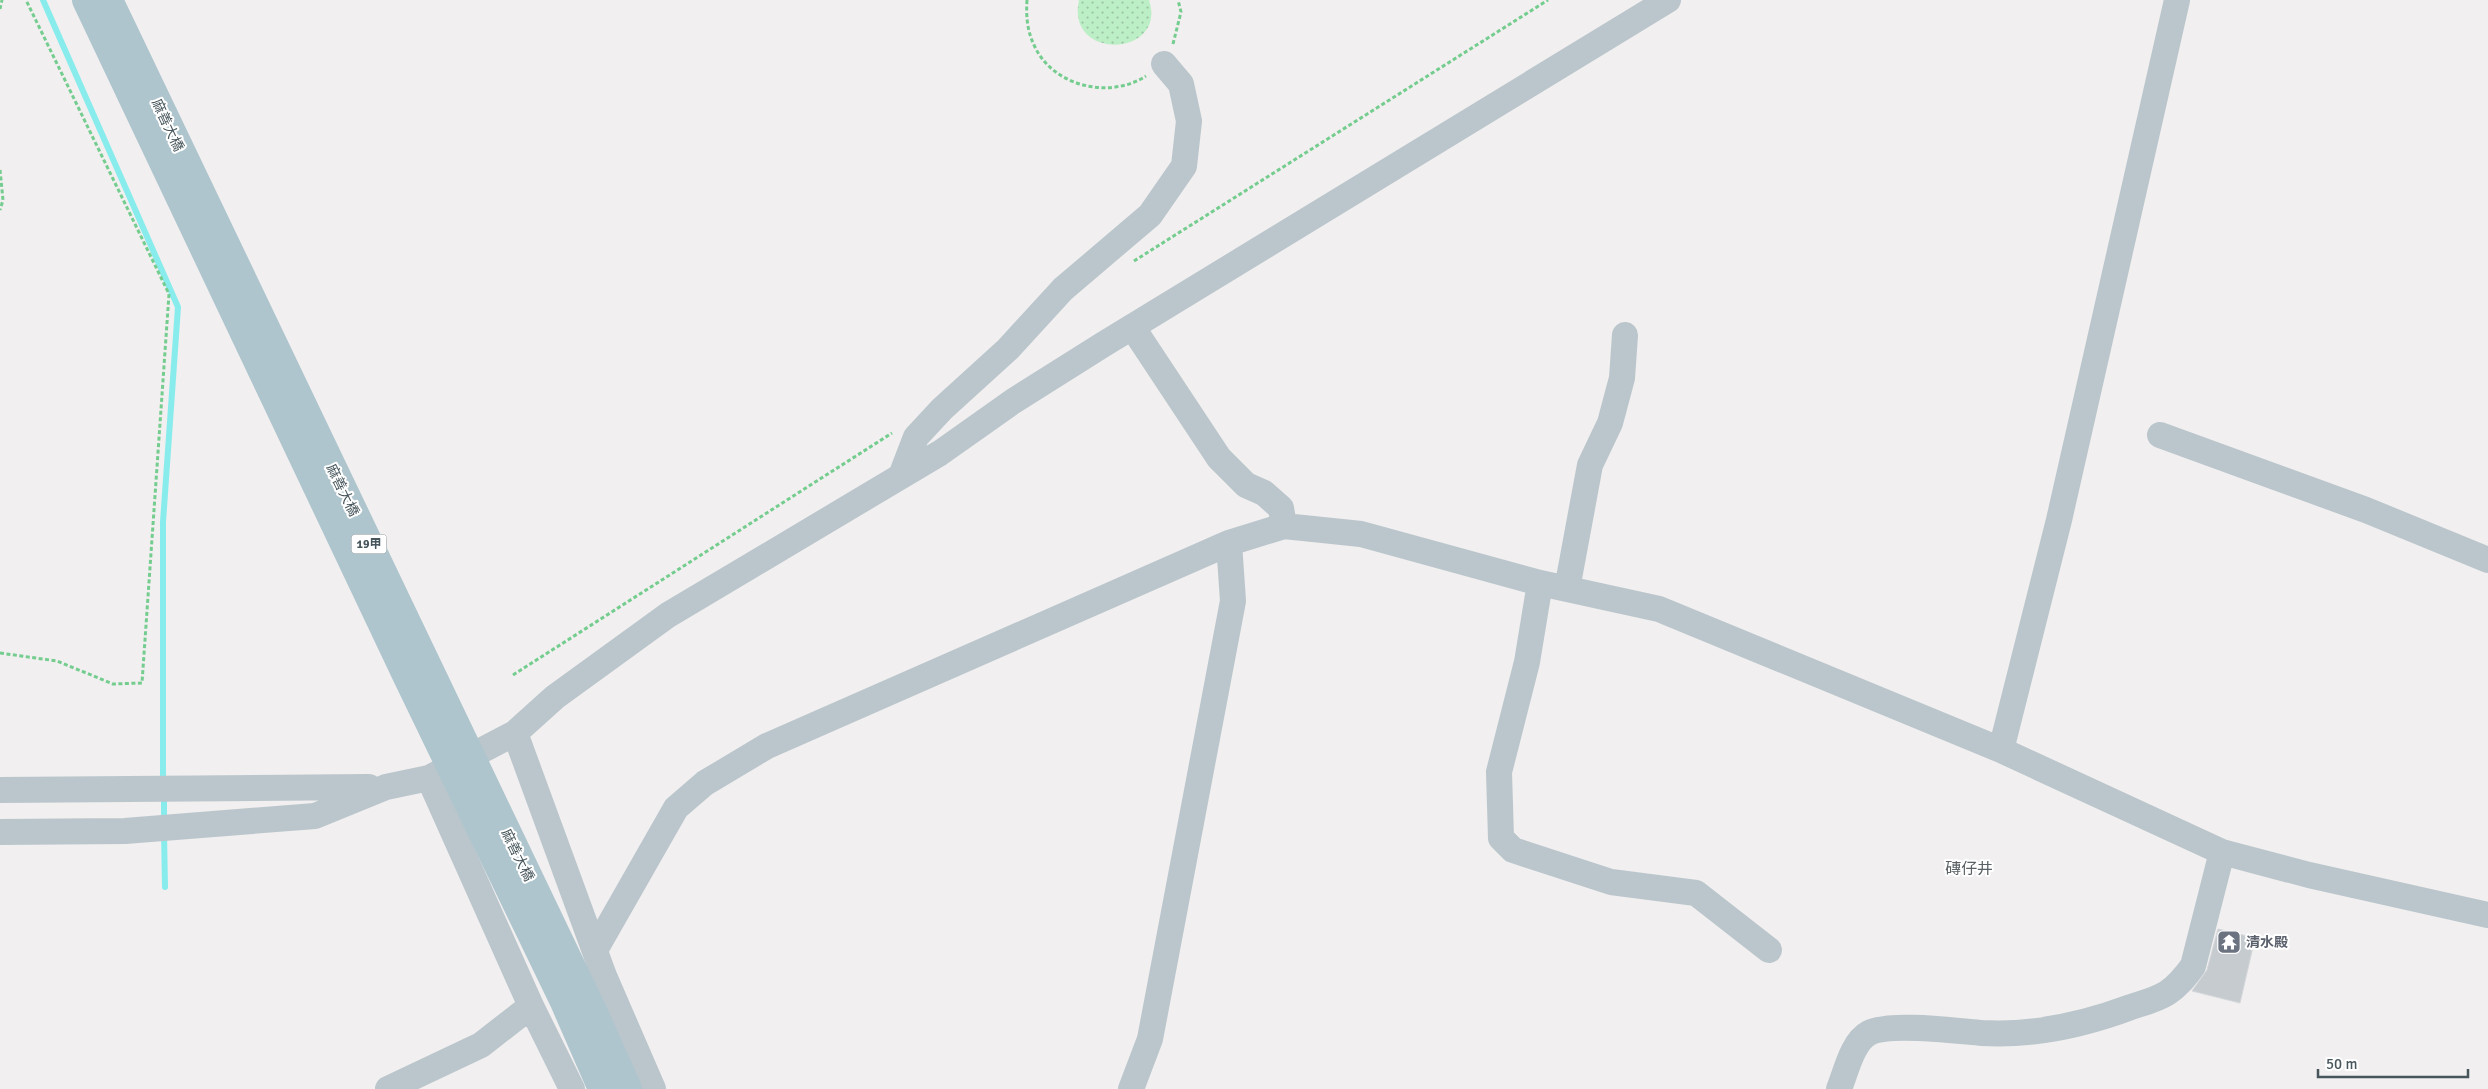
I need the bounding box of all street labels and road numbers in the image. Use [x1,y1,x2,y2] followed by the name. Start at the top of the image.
[148,96,187,154] street label: 麻善大橋
[323,461,362,519] street label: 麻善大橋
[352,534,386,554] road number: 19甲
[498,826,537,884] street label: 麻善大橋

